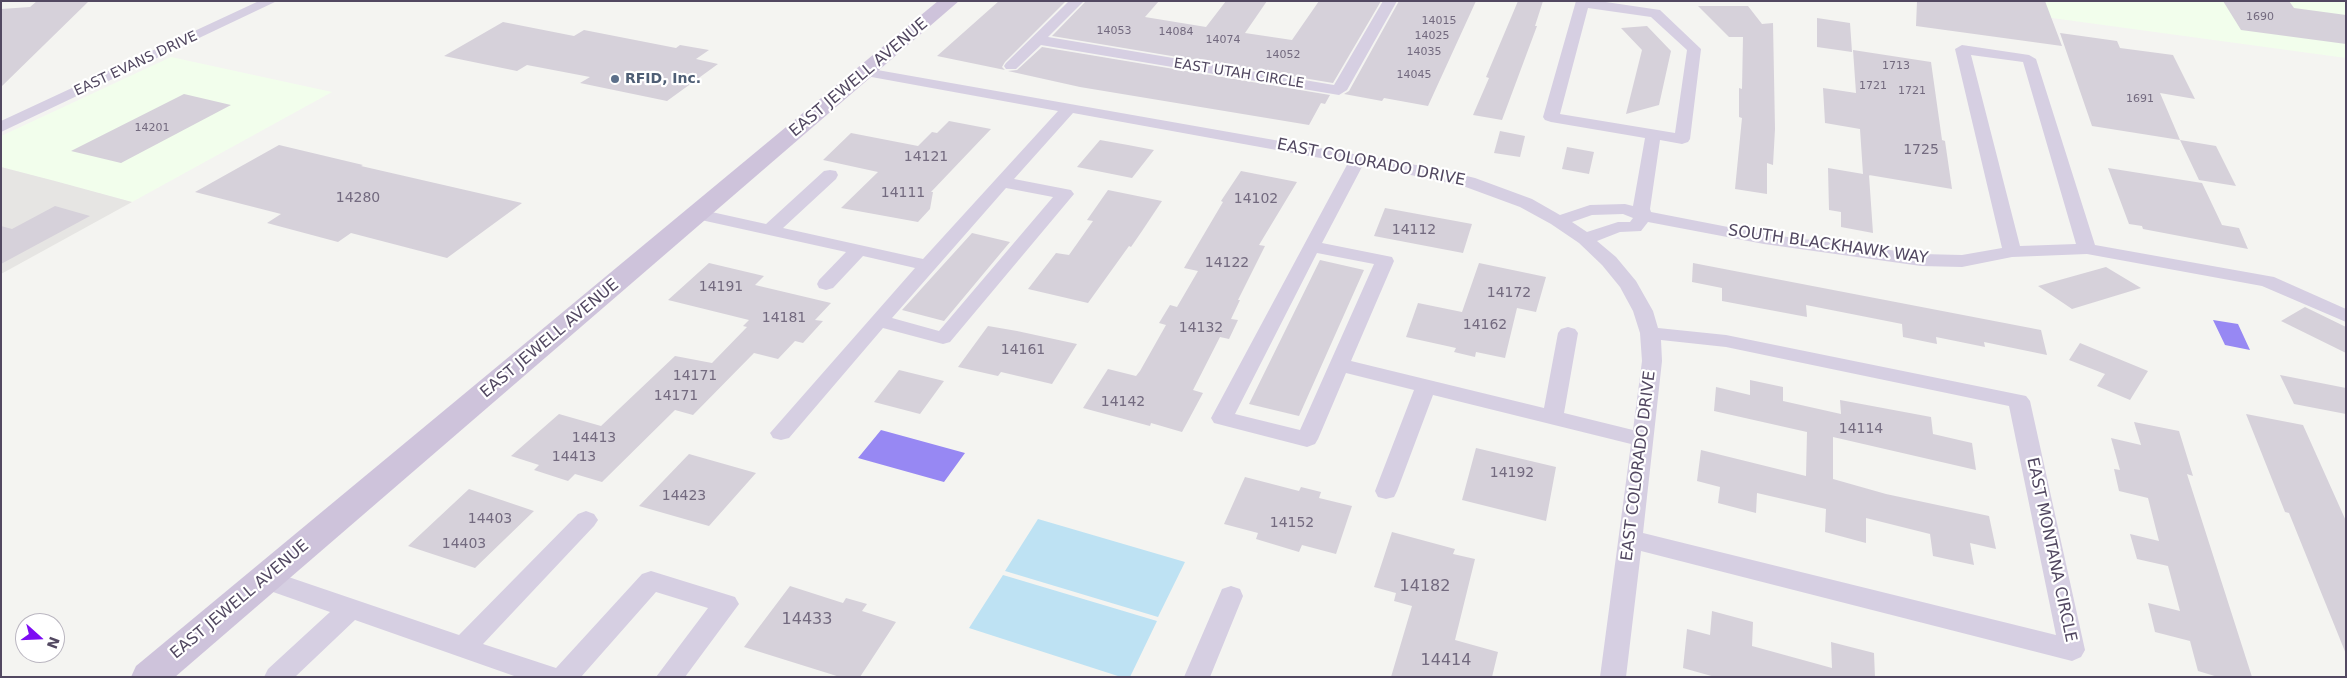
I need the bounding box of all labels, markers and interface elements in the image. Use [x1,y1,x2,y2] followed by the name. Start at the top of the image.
[2246,10,2274,24] house number: 1690
[1422,14,1456,28] house number: 14015
[786,15,932,141] street label: EAST JEWELL AVENUE
[1097,24,1131,38] house number: 14053
[1159,25,1193,39] house number: 14084
[72,28,200,100] street label: EAST EVANS DRIVE
[1415,29,1449,43] house number: 14025
[1206,33,1240,47] house number: 14074
[1407,45,1441,59] house number: 14035
[1266,48,1300,62] house number: 14052
[1173,55,1305,93] street label: EAST UTAH CIRCLE
[1882,59,1910,73] house number: 1713
[1397,68,1431,82] house number: 14045
[625,71,701,87] place label: RFID, Inc.
[609,73,621,85] marker: RFID, Inc.
[1859,79,1887,93] house number: 1721
[1898,84,1926,98] house number: 1721
[2126,92,2154,106] house number: 1691
[135,121,169,135] house number: 14201
[1275,135,1467,191] street label: EAST COLORADO DRIVE
[1903,142,1939,158] house number: 1725
[904,149,948,165] house number: 14121
[881,185,925,201] house number: 14111
[336,190,380,206] house number: 14280
[1234,191,1278,207] house number: 14102
[1727,221,1929,269] street label: SOUTH BLACKHAWK WAY
[1392,222,1436,238] house number: 14112
[1205,255,1249,271] house number: 14122
[477,276,623,402] street label: EAST JEWELL AVENUE
[699,279,743,295] house number: 14191
[1487,285,1531,301] house number: 14172
[762,310,806,326] house number: 14181
[1463,317,1507,333] house number: 14162
[1179,320,1223,336] house number: 14132
[1001,342,1045,358] house number: 14161
[673,368,717,384] house number: 14171
[1618,370,1660,562] street label: EAST COLORADO DRIVE
[654,388,698,404] house number: 14171
[1101,394,1145,410] house number: 14142
[1839,421,1883,437] house number: 14114
[572,430,616,446] house number: 14413
[552,449,596,465] house number: 14413
[2022,456,2080,644] street label: EAST MONTANA CIRCLE
[1490,465,1534,481] house number: 14192
[662,488,706,504] house number: 14423
[468,511,512,527] house number: 14403
[1270,515,1314,531] house number: 14152
[442,536,486,552] house number: 14403
[167,537,313,663] street label: EAST JEWELL AVENUE
[1400,577,1450,597] house number: 14182
[782,610,832,630] house number: 14433
[15,613,65,663] north arrow
[44,635,63,651] text: N
[1421,651,1471,671] house number: 14414

